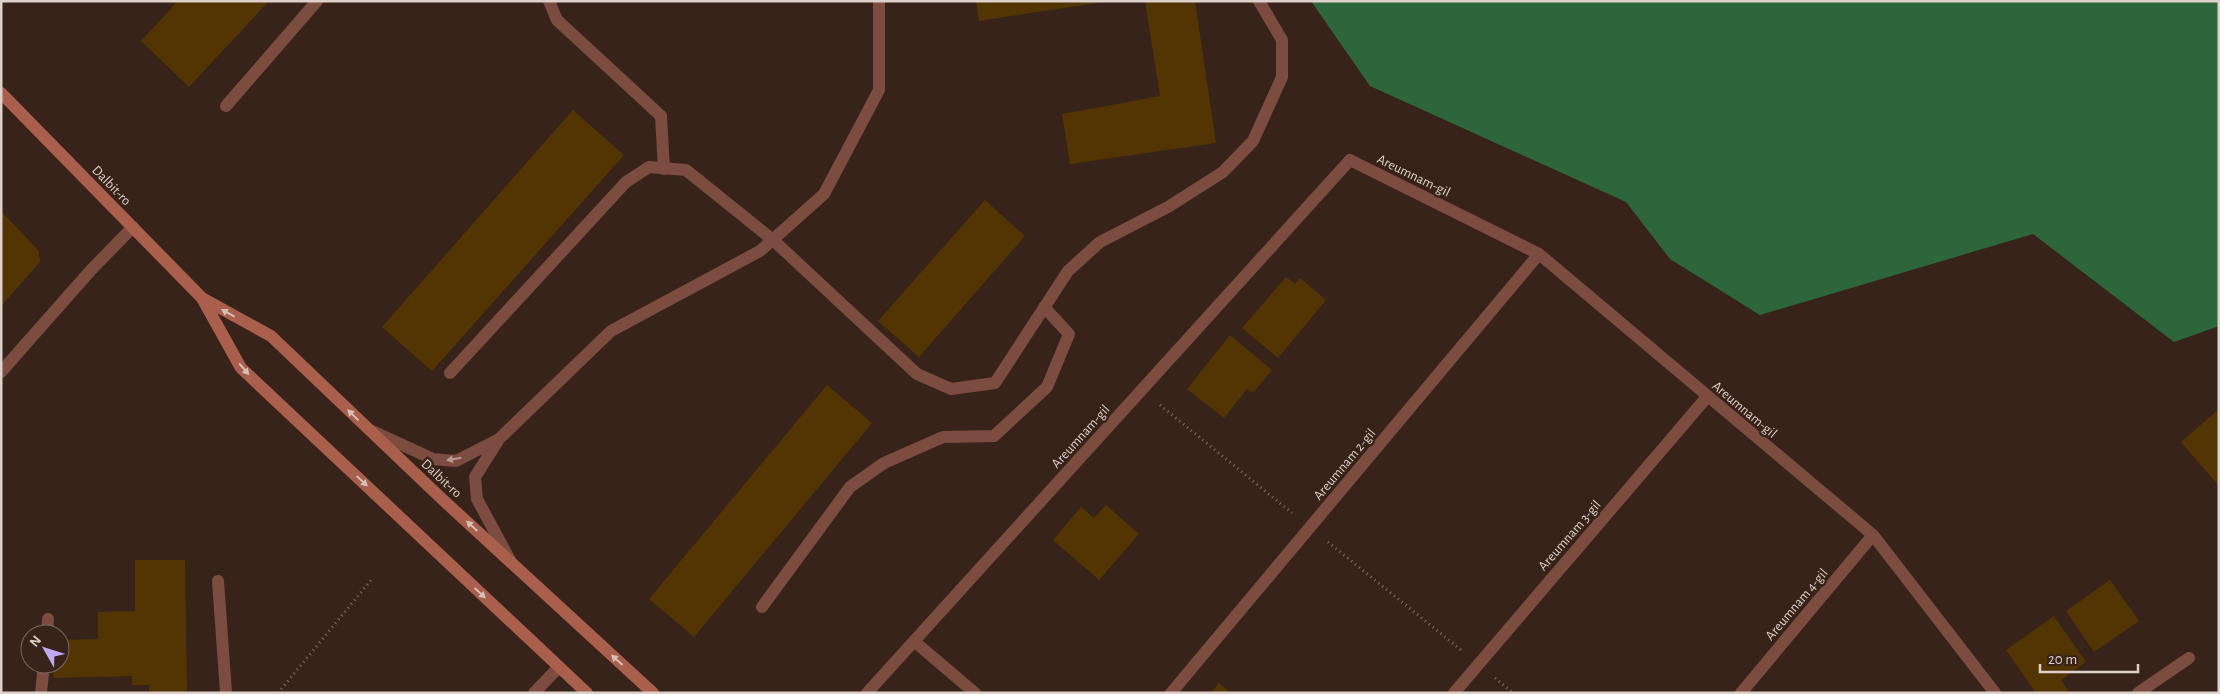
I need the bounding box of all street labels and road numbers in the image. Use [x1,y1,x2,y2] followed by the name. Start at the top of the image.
[1375,152,1452,200] street label: Areumnam-gil
[89,163,134,208] street label: Dalbit-ro
[1709,379,1779,441] street label: Areumnam-gil
[1049,402,1113,471] street label: Areumnam-gil
[1311,426,1379,503] street label: Areumnam 2-gil
[418,457,464,501] street label: Dalbit-ro
[1536,498,1604,573] street label: Areumnam 3-gil
[1763,566,1831,643] street label: Areumnam 4-gil

